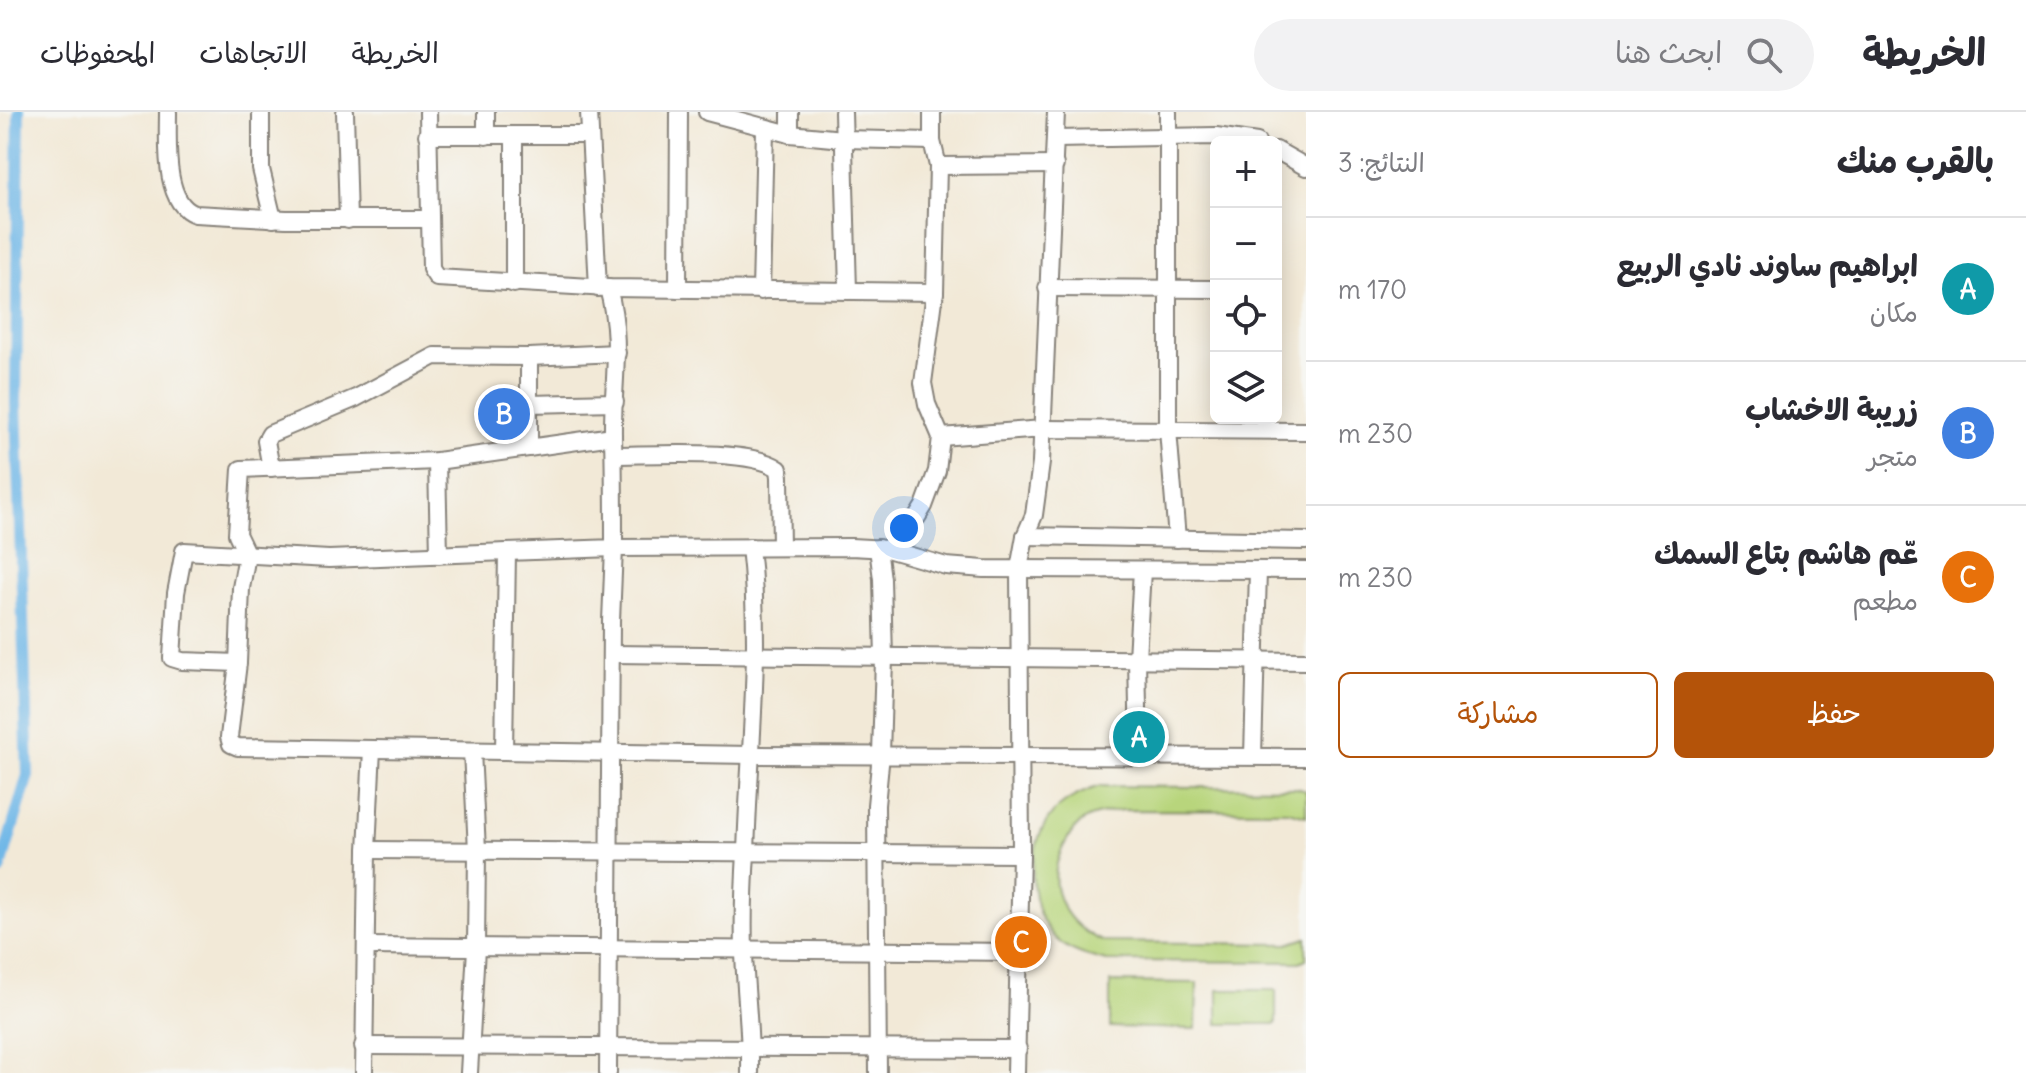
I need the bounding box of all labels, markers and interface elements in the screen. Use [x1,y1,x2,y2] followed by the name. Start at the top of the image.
[1254,19,1814,91] search box
[1862,29,1986,76] text: الخريطة
[1615,33,1722,71] text: ابحث هنا
[1742,33,1786,77] icon: search
[40,35,155,71] text: المحفوظات
[199,35,307,71] text: الاتجاهات
[351,35,439,71] text: الخريطة
[1210,136,1282,424] map controls
[1210,136,1282,208] button: +
[1837,139,1994,182] text: بالقرب منك
[1338,146,1425,179] text: النتائج: 3
[1210,208,1282,280] button: −
[1616,246,1918,284] text: ابراهيم ساوند نادي الربيع
[1338,273,1407,306] text: 170 m
[1960,273,1976,306] text: A
[1210,280,1282,352] button: locate
[1870,296,1918,329] text: مكان
[1210,352,1282,424] button: layers
[478,384,530,444] pin: B
[1745,390,1918,428] text: زريبة الاخشاب
[1338,417,1413,450] text: 230 m
[1959,417,1977,450] text: B
[1867,440,1918,473] text: متجر
[884,508,924,548] your location
[1654,534,1918,572] text: عّم هاشم بتاع السمك
[1338,561,1413,594] text: 230 m
[1959,561,1977,594] text: C
[1852,584,1918,617] text: مطعم
[1338,672,1658,758] button: مشاركة
[1674,672,1994,758] button: حفظ
[1113,707,1165,767] pin: A
[995,912,1047,972] pin: C

